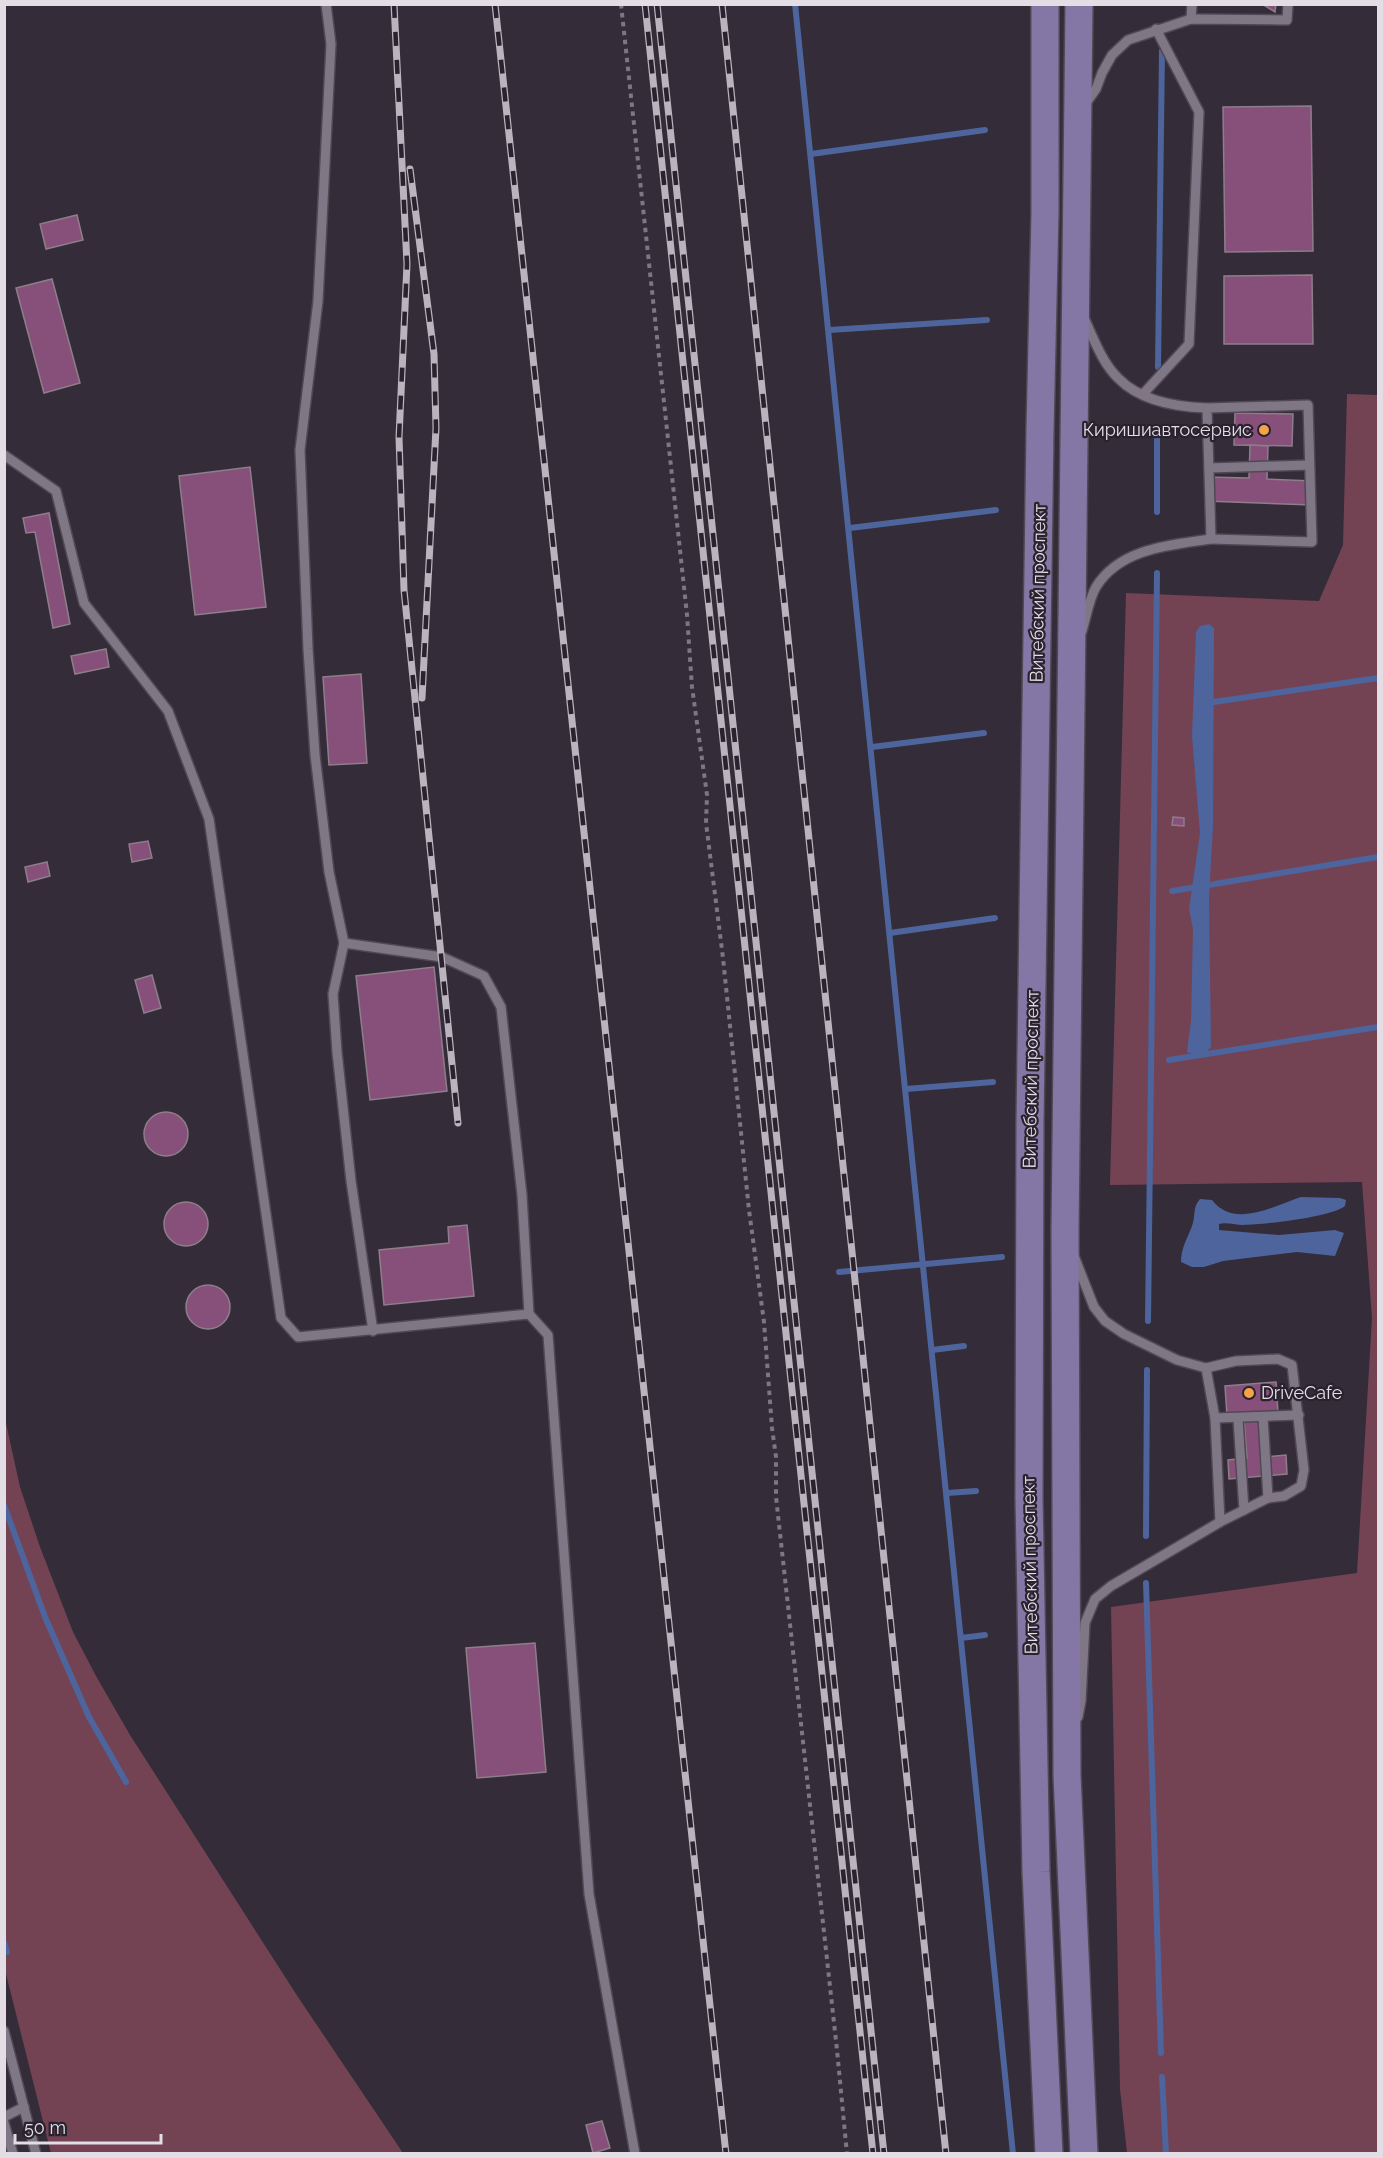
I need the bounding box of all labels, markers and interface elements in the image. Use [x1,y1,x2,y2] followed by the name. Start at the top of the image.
[1083,419,1252,440] place label: Киришиавтосервис
[1257,423,1271,437] marker: Киришиавтосервис
[1025,503,1050,682] street label: Витебский проспект
[1018,989,1043,1168] street label: Витебский проспект
[1261,1382,1343,1403] place label: DriveCafe
[1242,1386,1256,1400] marker: DriveCafe
[1017,1475,1042,1655] street label: Витебский проспект
[15,2107,160,2145] scale bar
[24,2117,66,2138] text: 50 m

